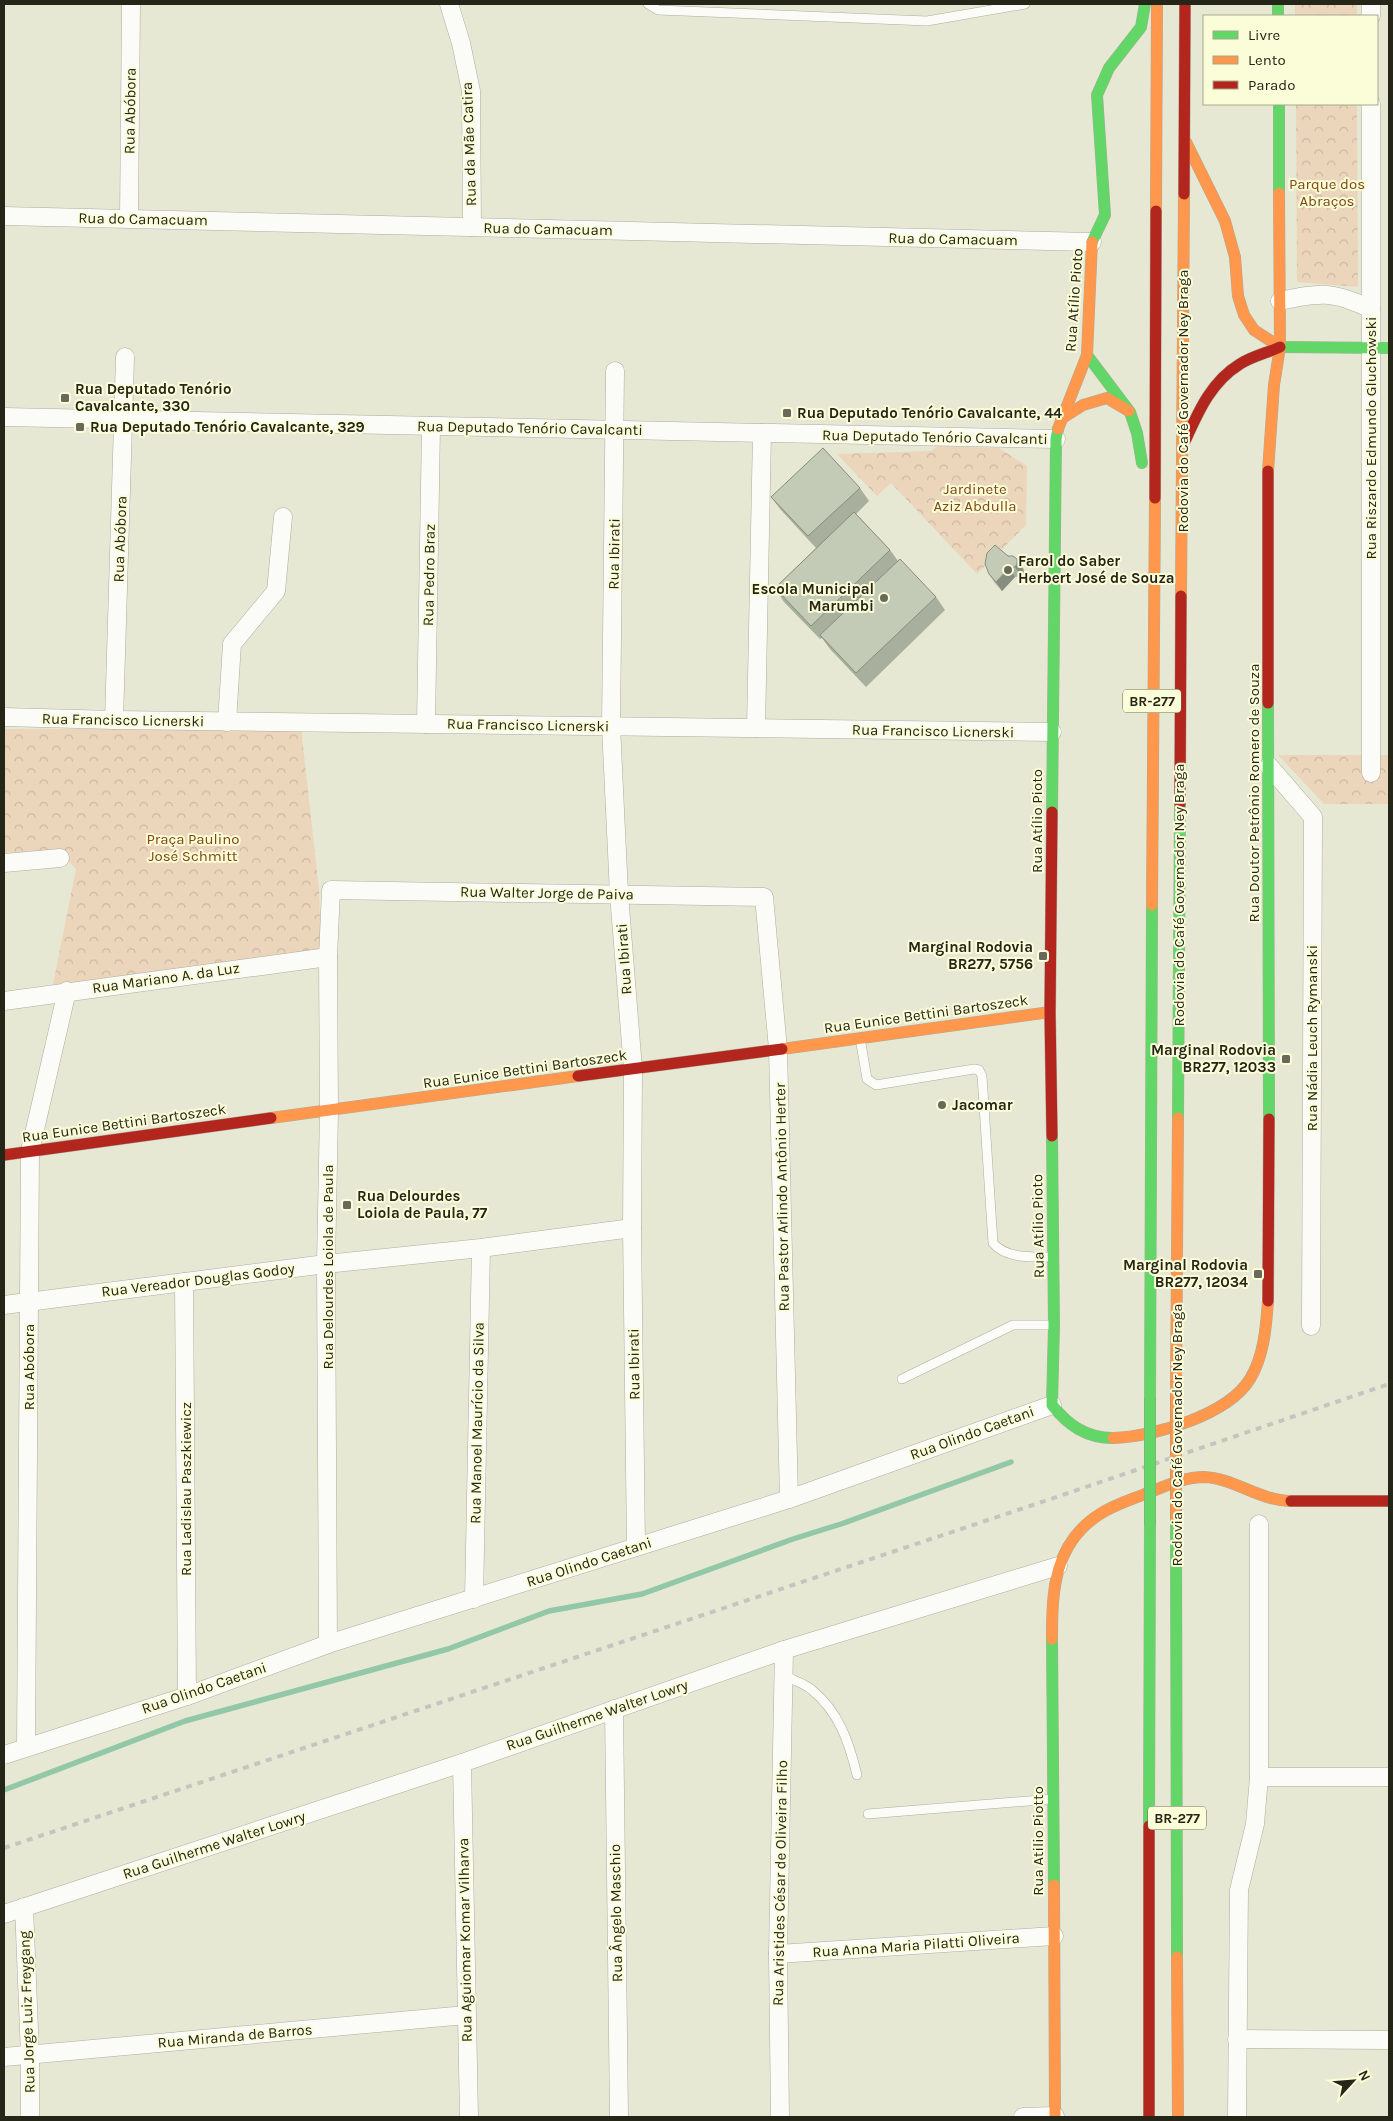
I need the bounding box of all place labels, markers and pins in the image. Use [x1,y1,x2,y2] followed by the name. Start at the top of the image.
[75,380,231,415] place label: Rua Deputado Tenório Cavalcante, 330
[59,392,71,404] marker: Rua Deputado Tenório Cavalcante, 330
[797,404,1062,422] place label: Rua Deputado Tenório Cavalcante, 44
[781,407,793,419] marker: Rua Deputado Tenório Cavalcante, 44
[90,418,365,436] place label: Rua Deputado Tenório Cavalcante, 329
[74,421,86,433] marker: Rua Deputado Tenório Cavalcante, 329
[1018,552,1175,587] place label: Farol do Saber Herbert José de Souza
[1002,564,1014,576] marker: Farol do Saber Herbert José de Souza
[752,580,874,615] place label: Escola Municipal Marumbi
[878,592,890,604] marker: Escola Municipal Marumbi
[908,938,1033,973] place label: Marginal Rodovia BR277, 5756
[1037,950,1049,962] marker: Marginal Rodovia BR277, 5756
[1151,1041,1276,1076] place label: Marginal Rodovia BR277, 12033
[1280,1053,1292,1065] marker: Marginal Rodovia BR277, 12033
[952,1096,1013,1114] place label: Jacomar
[936,1099,948,1111] marker: Jacomar
[357,1187,488,1222] place label: Rua Delourdes Loiola de Paula, 77
[341,1199,353,1211] marker: Rua Delourdes Loiola de Paula, 77
[1123,1256,1248,1291] place label: Marginal Rodovia BR277, 12034
[1252,1268,1264,1280] marker: Marginal Rodovia BR277, 12034

